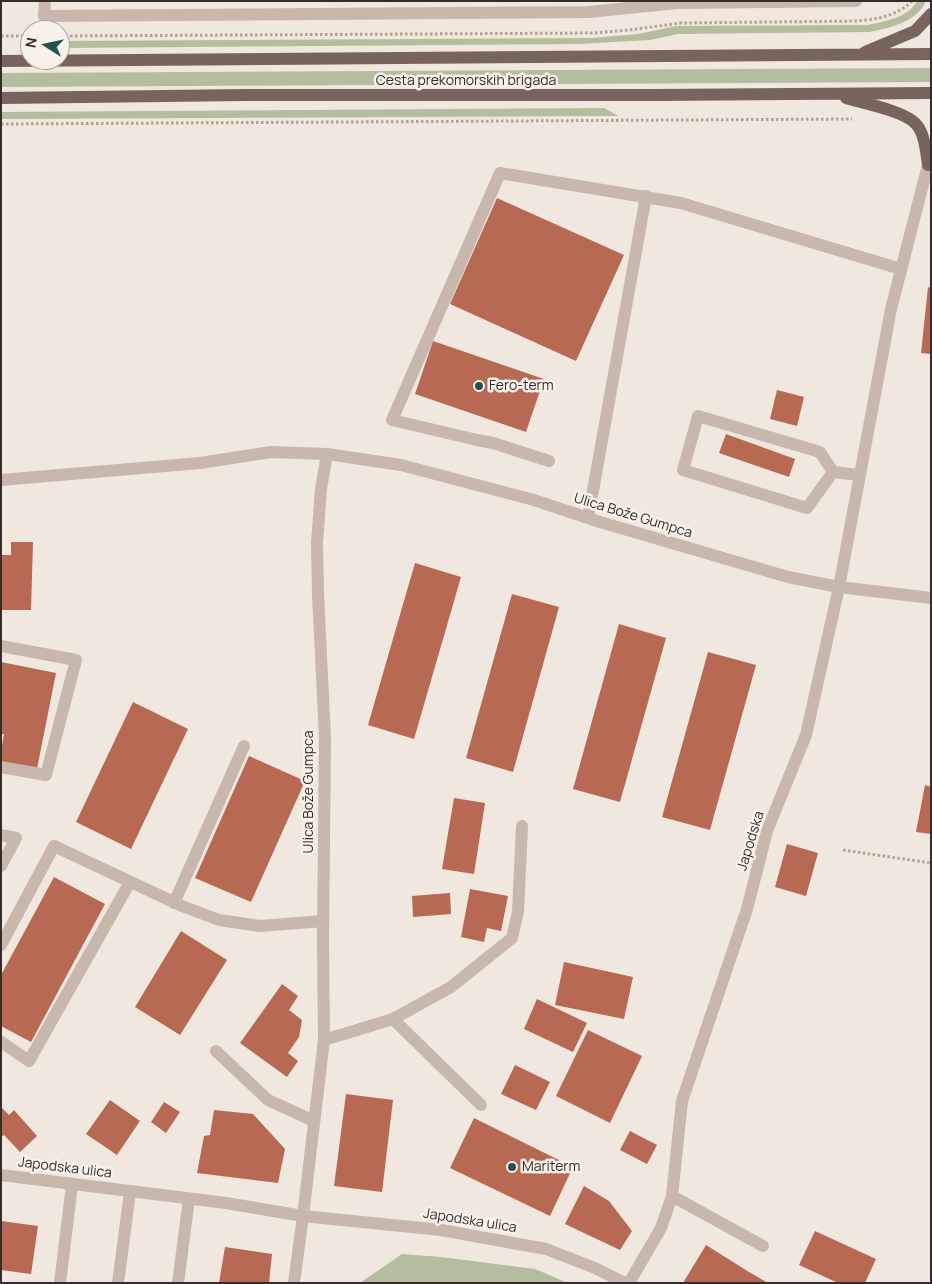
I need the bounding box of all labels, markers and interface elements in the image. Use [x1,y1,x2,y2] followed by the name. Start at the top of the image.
[20,20,70,70] north arrow
[20,36,41,49] text: N
[376,73,556,89] street label: Cesta prekomorskih brigada
[489,378,554,394] place label: Fero-term
[473,380,485,392] marker: Fero-term
[572,490,694,542] street label: Ulica Bože Gumpca
[301,731,317,853] street label: Ulica Bože Gumpca
[734,809,768,873] street label: Japodska
[17,1154,113,1182] street label: Japodska ulica
[522,1159,580,1175] place label: Mariterm
[506,1161,518,1173] marker: Mariterm
[422,1205,518,1237] street label: Japodska ulica

